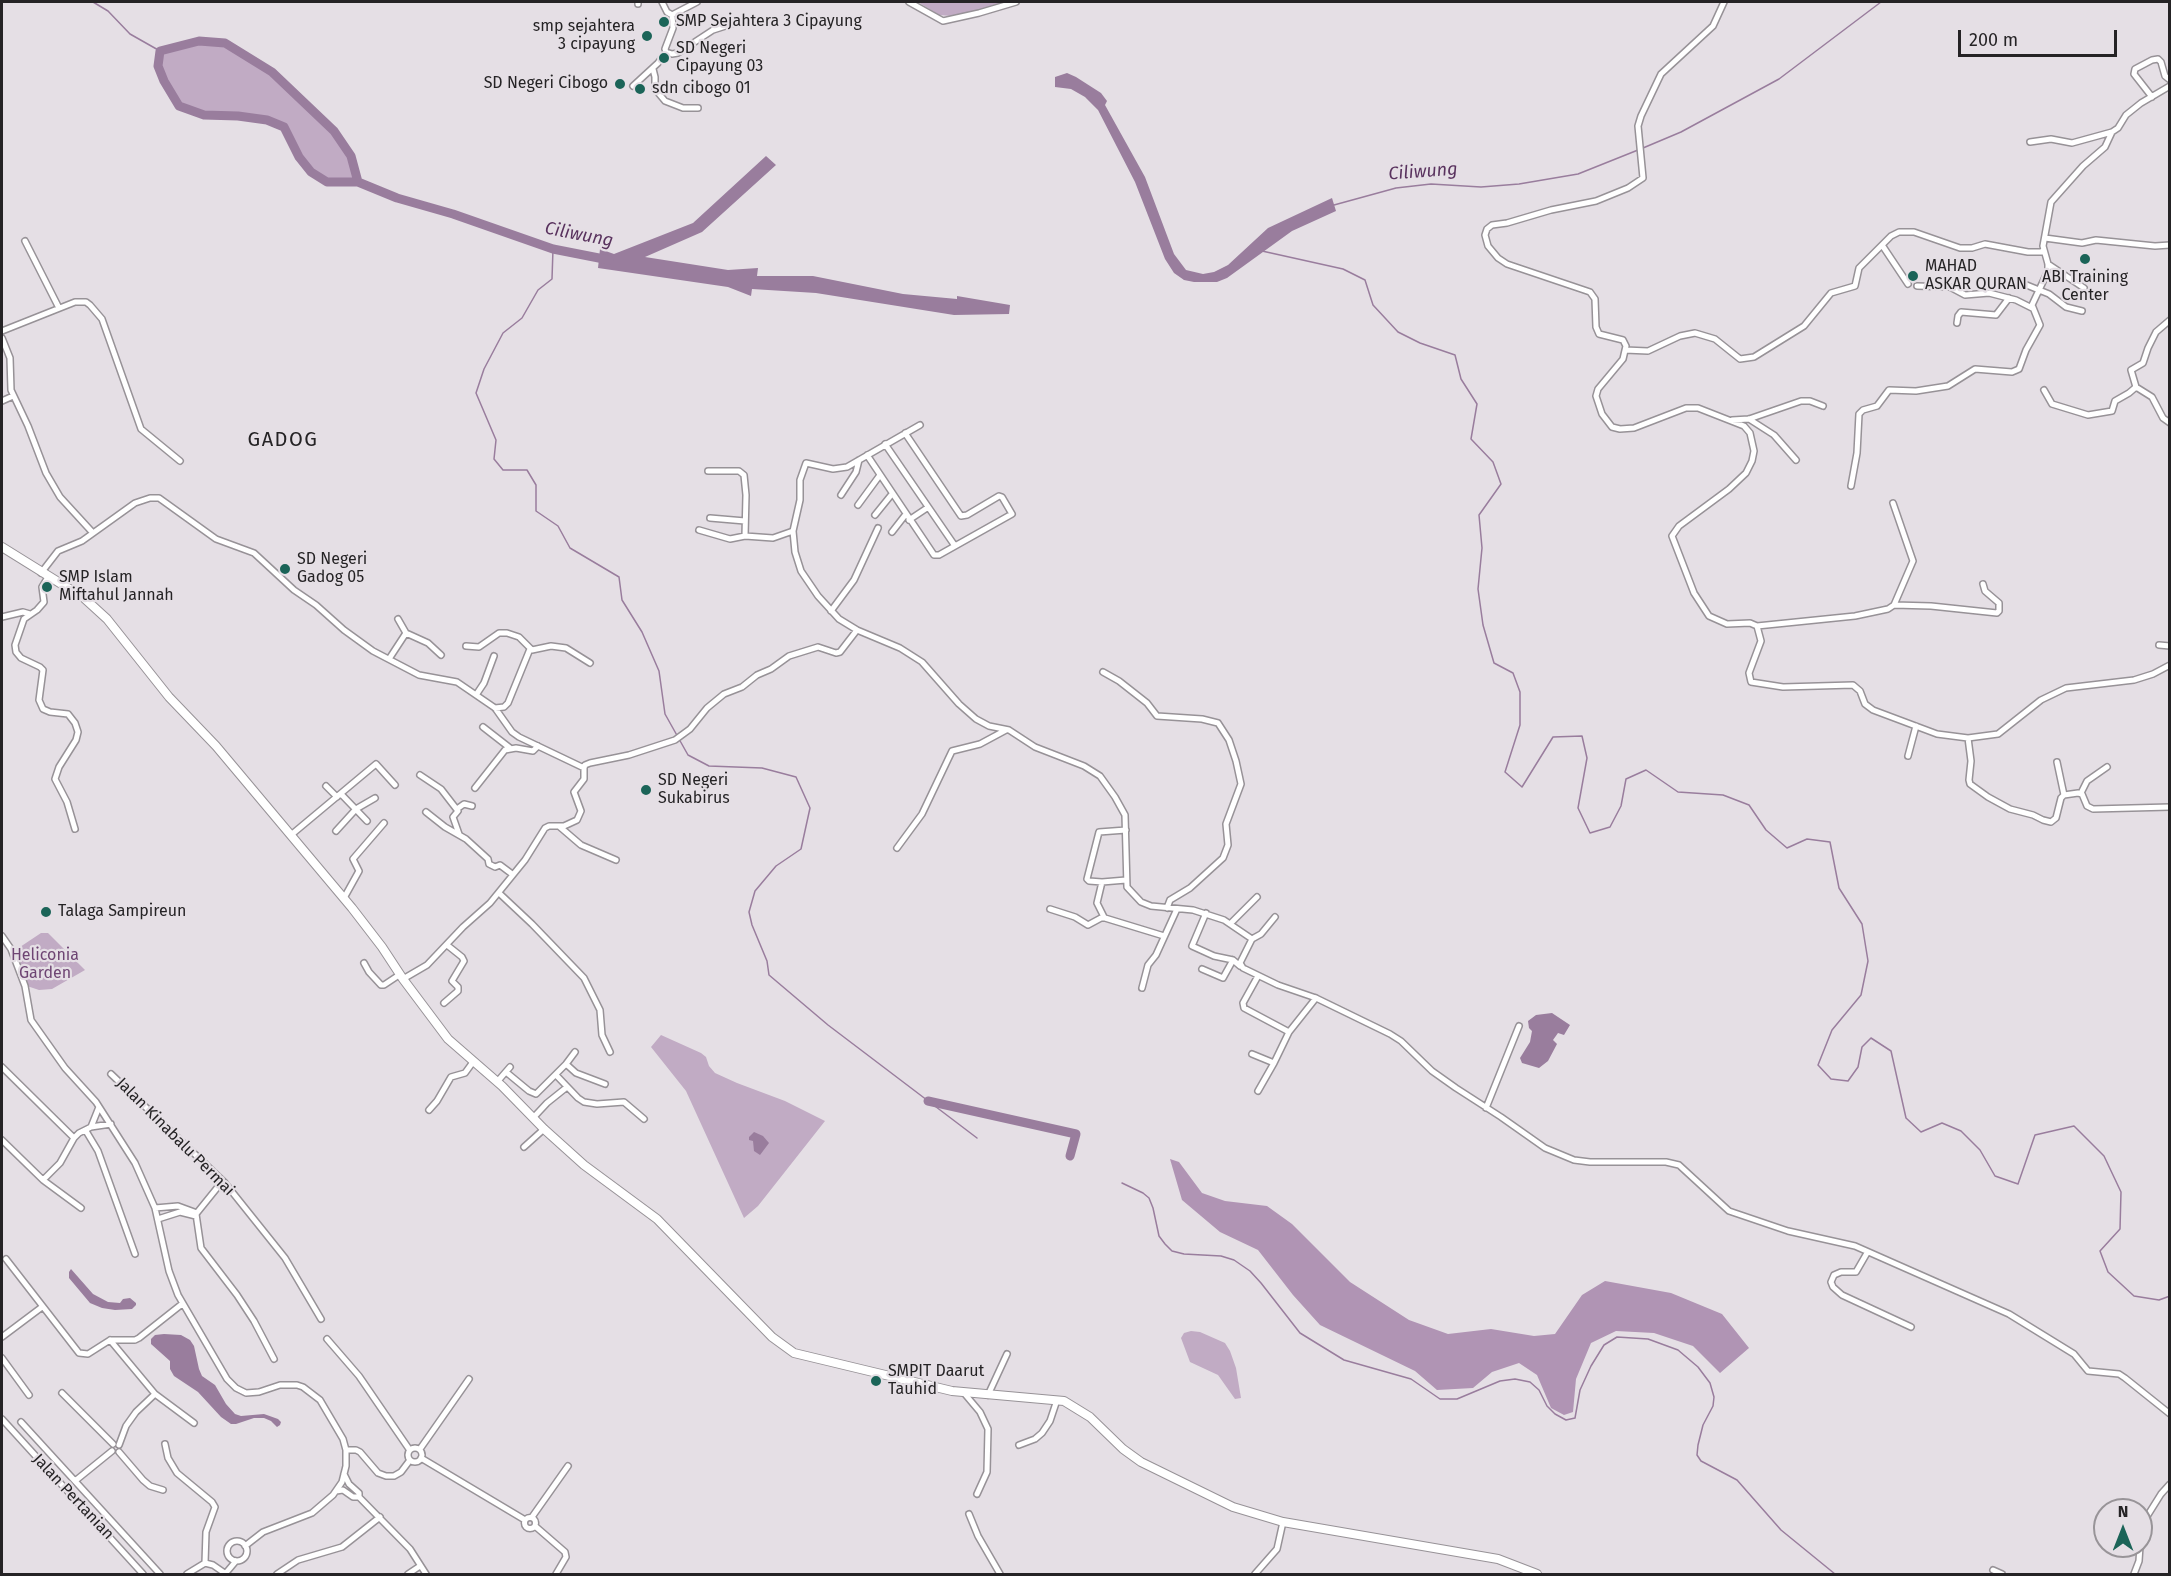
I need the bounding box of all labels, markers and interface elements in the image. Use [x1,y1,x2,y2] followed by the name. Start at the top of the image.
[676,12,862,32] place label: SMP Sejahtera 3 Cipayung
[657,15,671,29] marker: SMP Sejahtera 3 Cipayung
[533,17,635,55] place label: smp sejahtera 3 cipayung
[1961,18,2120,56] scale bar
[640,29,654,43] marker: smp sejahtera 3 cipayung
[1969,29,2018,51] text: 200 m
[676,39,763,77] place label: SD Negeri Cipayung 03
[657,51,671,65] marker: SD Negeri Cipayung 03
[484,74,608,94] place label: SD Negeri Cibogo
[613,77,627,91] marker: SD Negeri Cibogo
[652,79,751,99] place label: sdn cibogo 01
[633,82,647,96] marker: sdn cibogo 01
[1388,159,1458,185] water label: Ciliwung
[543,218,615,252] water label: Ciliwung
[2078,252,2092,266] marker: ABI Training Center
[1925,257,2027,295] place label: MAHAD ASKAR QURAN
[2042,268,2128,306] place label: ABI Training Center
[1906,269,1920,283] marker: MAHAD ASKAR QURAN
[248,428,318,452] district label: GADOG
[297,550,367,588] place label: SD Negeri Gadog 05
[278,562,292,576] marker: SD Negeri Gadog 05
[59,568,174,606] place label: SMP Islam Miftahul Jannah
[40,580,54,594] marker: SMP Islam Miftahul Jannah
[658,771,730,809] place label: SD Negeri Sukabirus
[639,783,653,797] marker: SD Negeri Sukabirus
[58,902,186,922] place label: Talaga Sampireun
[39,905,53,919] marker: Talaga Sampireun
[11,946,79,984] park label: Heliconia Garden
[112,1074,238,1200] street label: Jalan Kinabalu Permai
[888,1362,984,1400] place label: SMPIT Daarut Tauhid
[869,1374,883,1388] marker: SMPIT Daarut Tauhid
[28,1450,118,1544] street label: Jalan Pertanian
[2093,1498,2153,1558] north arrow
[2118,1502,2128,1521] text: N

